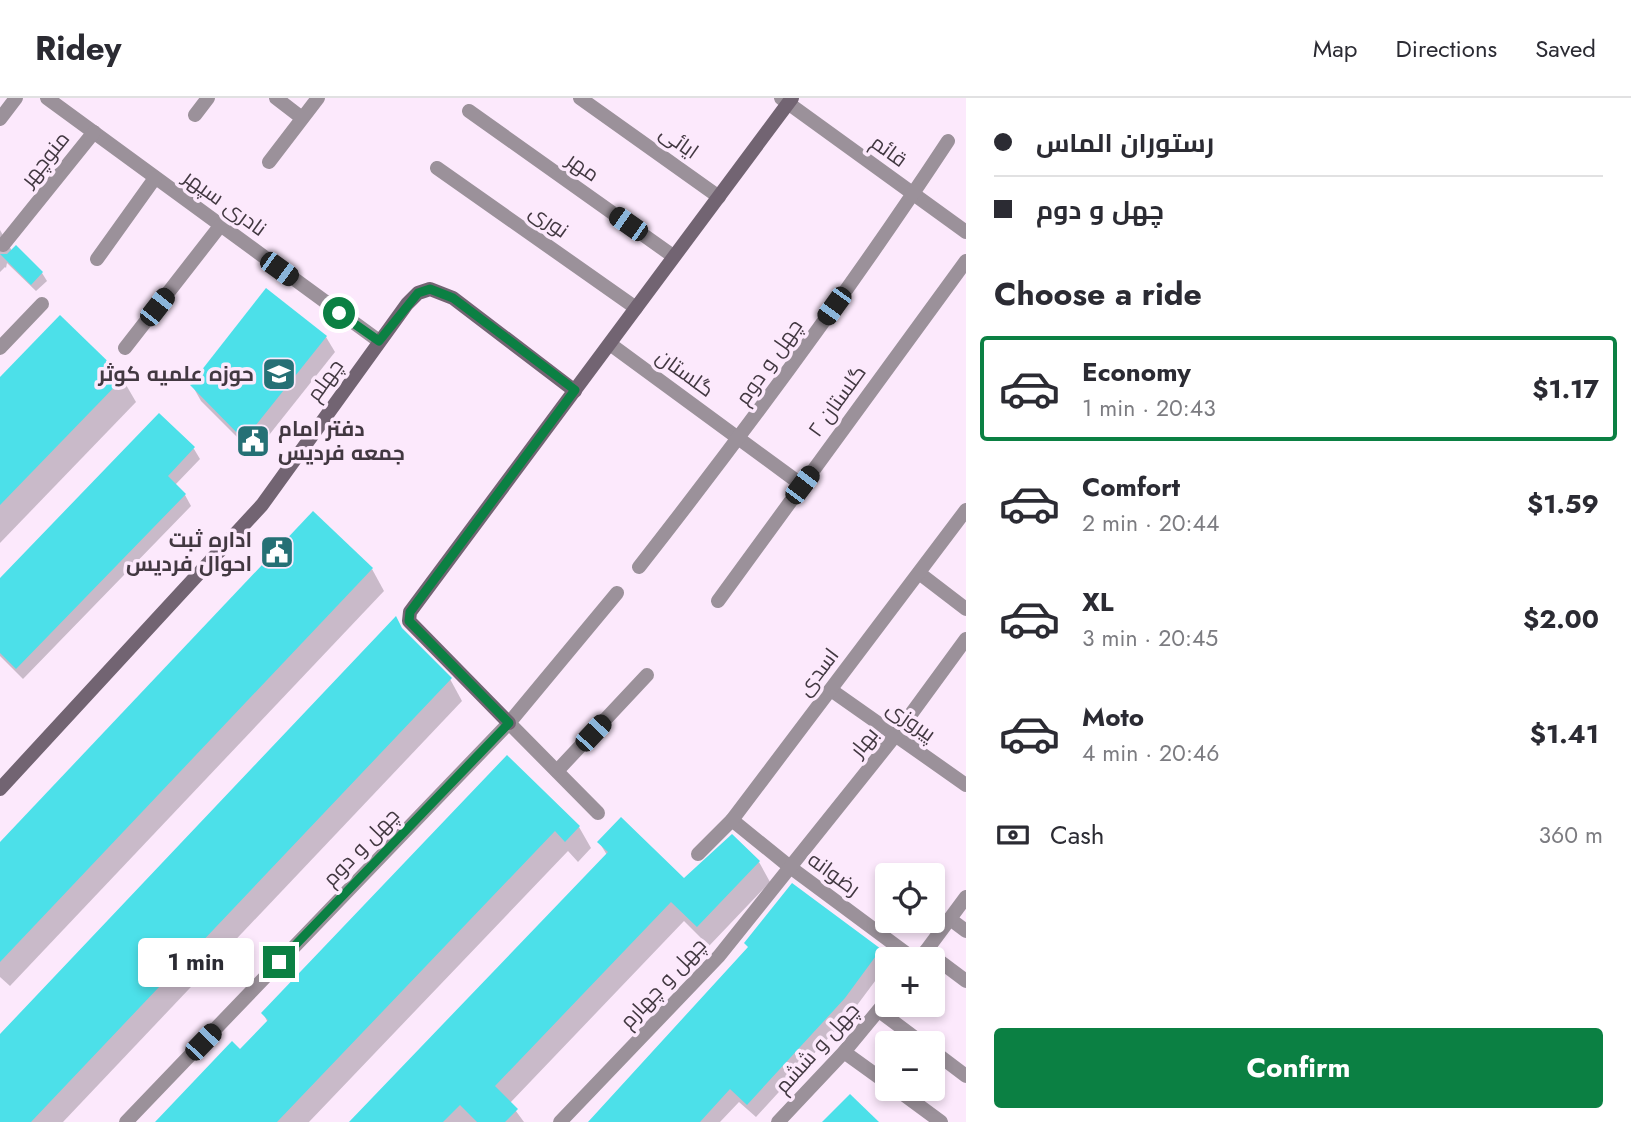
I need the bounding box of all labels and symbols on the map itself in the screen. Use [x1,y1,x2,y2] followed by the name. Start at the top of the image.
[653,118,705,166] street label: ایائی
[13,125,77,194] street label: منوچهر
[865,128,913,174] street label: قائم
[560,144,605,189] street label: مهر
[176,162,273,243] street label: نادری سپهر
[523,197,575,245] street label: نوری
[605,203,652,245] car
[256,248,303,290] car
[814,283,855,329] car
[136,284,179,330] car
[323,297,355,329] route start
[728,313,810,411] street label: چهل و دوم
[650,342,720,404] street label: گلستان
[299,353,351,407] street label: چهلم
[260,355,298,393] school or university icon: حوزه علمیه کوثر
[97,359,254,389] place label: حوزه علمیه کوثر
[801,359,873,443] street label: گلستان ۲
[278,414,405,468] place label: دفتر امام جمعه فردیس
[234,422,272,460] public building icon: دفتر امام جمعه فردیس
[781,462,824,508] car
[126,525,252,579] place label: اداره ثبت احوال فردیس
[258,533,296,571] public building icon: اداره ثبت احوال فردیس
[790,642,846,702] street label: اسدی
[880,693,942,749] street label: پیروزی
[571,710,616,756] car
[842,720,885,764] street label: بهار
[316,801,406,893] street label: چهل و دوم
[802,845,866,903] street label: رضوانه
[613,931,713,1035] street label: چهل و چهارم
[139,938,254,986] callout: 1 min
[263,946,295,978] route end
[768,996,866,1100] street label: چهل و ششم
[181,1020,226,1064] car

